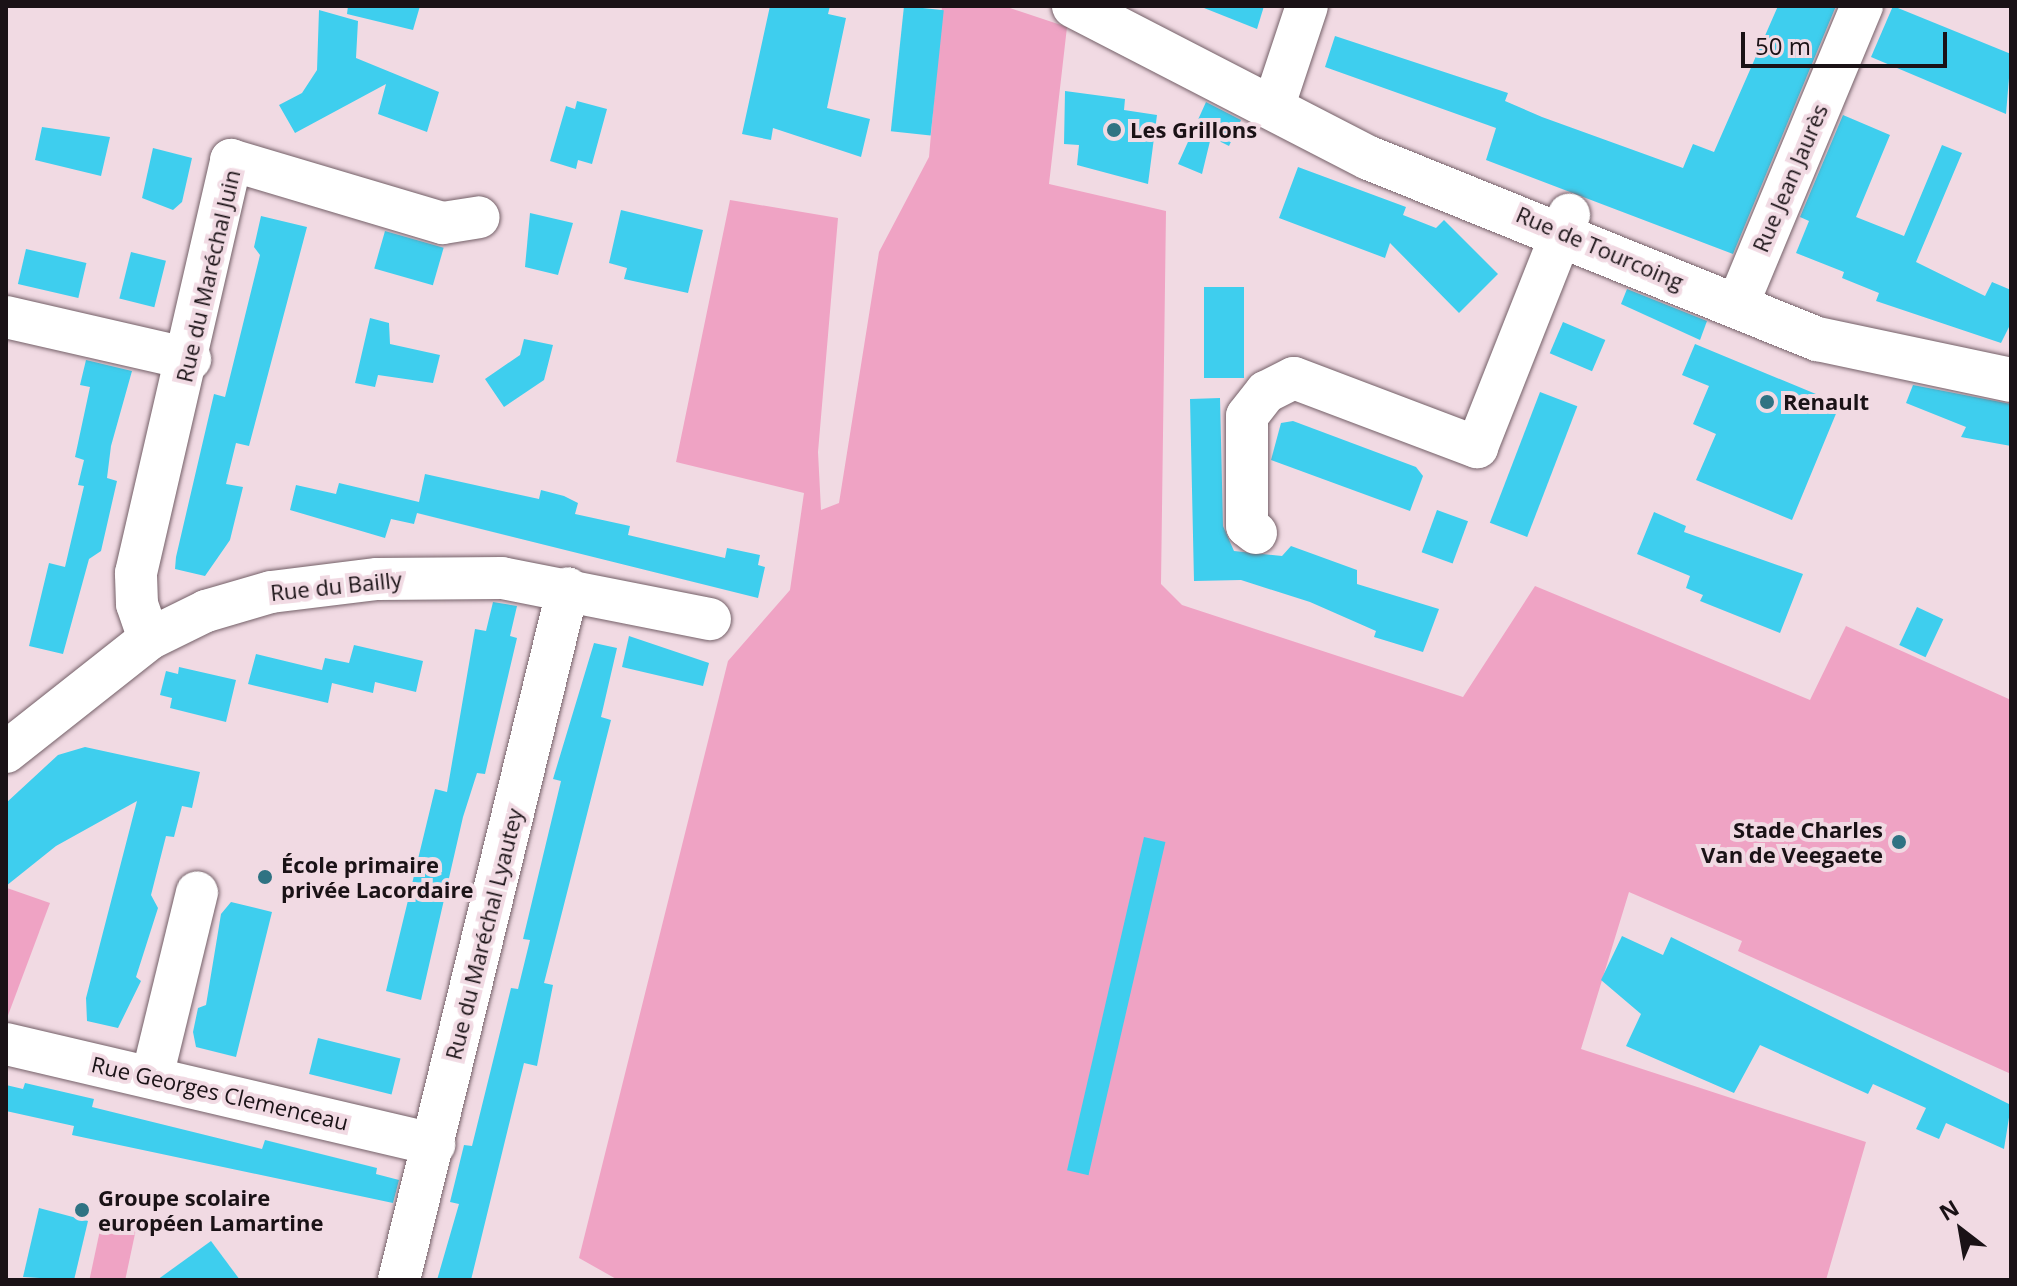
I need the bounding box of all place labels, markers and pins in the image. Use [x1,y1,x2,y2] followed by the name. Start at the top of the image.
[1130,117,1257,143] place label: Les Grillons
[1105,121,1123,139] marker: Les Grillons
[1783,389,1869,415] place label: Renault
[1758,393,1776,411] marker: Renault
[1701,816,1883,868] place label: Stade Charles Van de Veegaete
[1890,833,1908,851] marker: Stade Charles Van de Veegaete
[281,851,473,902] place label: École primaire privée Lacordaire
[256,868,274,886] marker: École primaire privée Lacordaire
[98,1184,323,1236] place label: Groupe scolaire européen Lamartine
[73,1201,91,1219] marker: Groupe scolaire européen Lamartine

